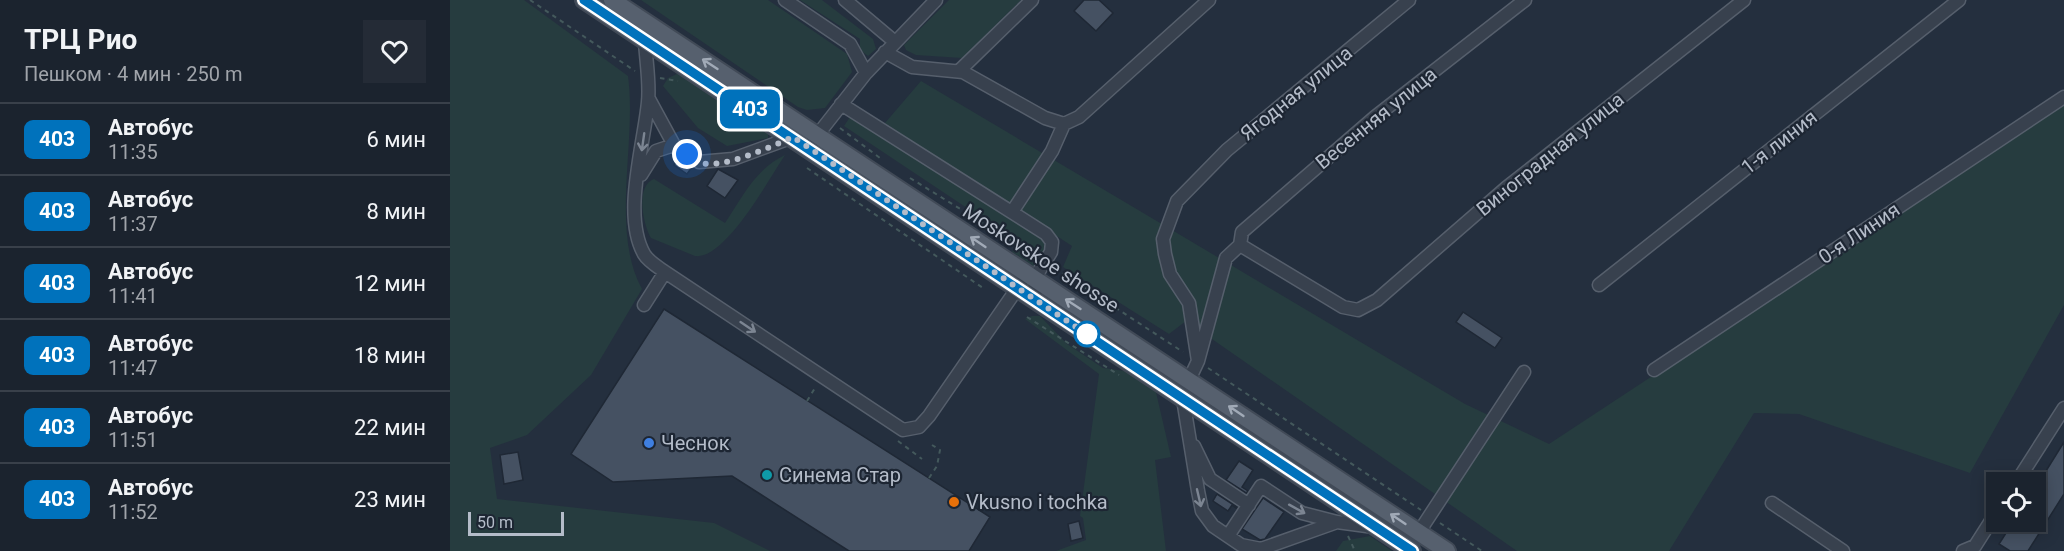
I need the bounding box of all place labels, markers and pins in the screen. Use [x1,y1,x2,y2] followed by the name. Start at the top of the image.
[1074,321,1100,347] unlabelled marker
[661,431,730,455] place label: Чеснок
[642,436,656,450] marker: Чеснок
[779,463,901,487] place label: Синема Стар
[760,468,774,482] marker: Синема Стар
[966,490,1108,514] place label: Vkusno i tochka
[947,495,961,509] marker: Vkusno i tochka

